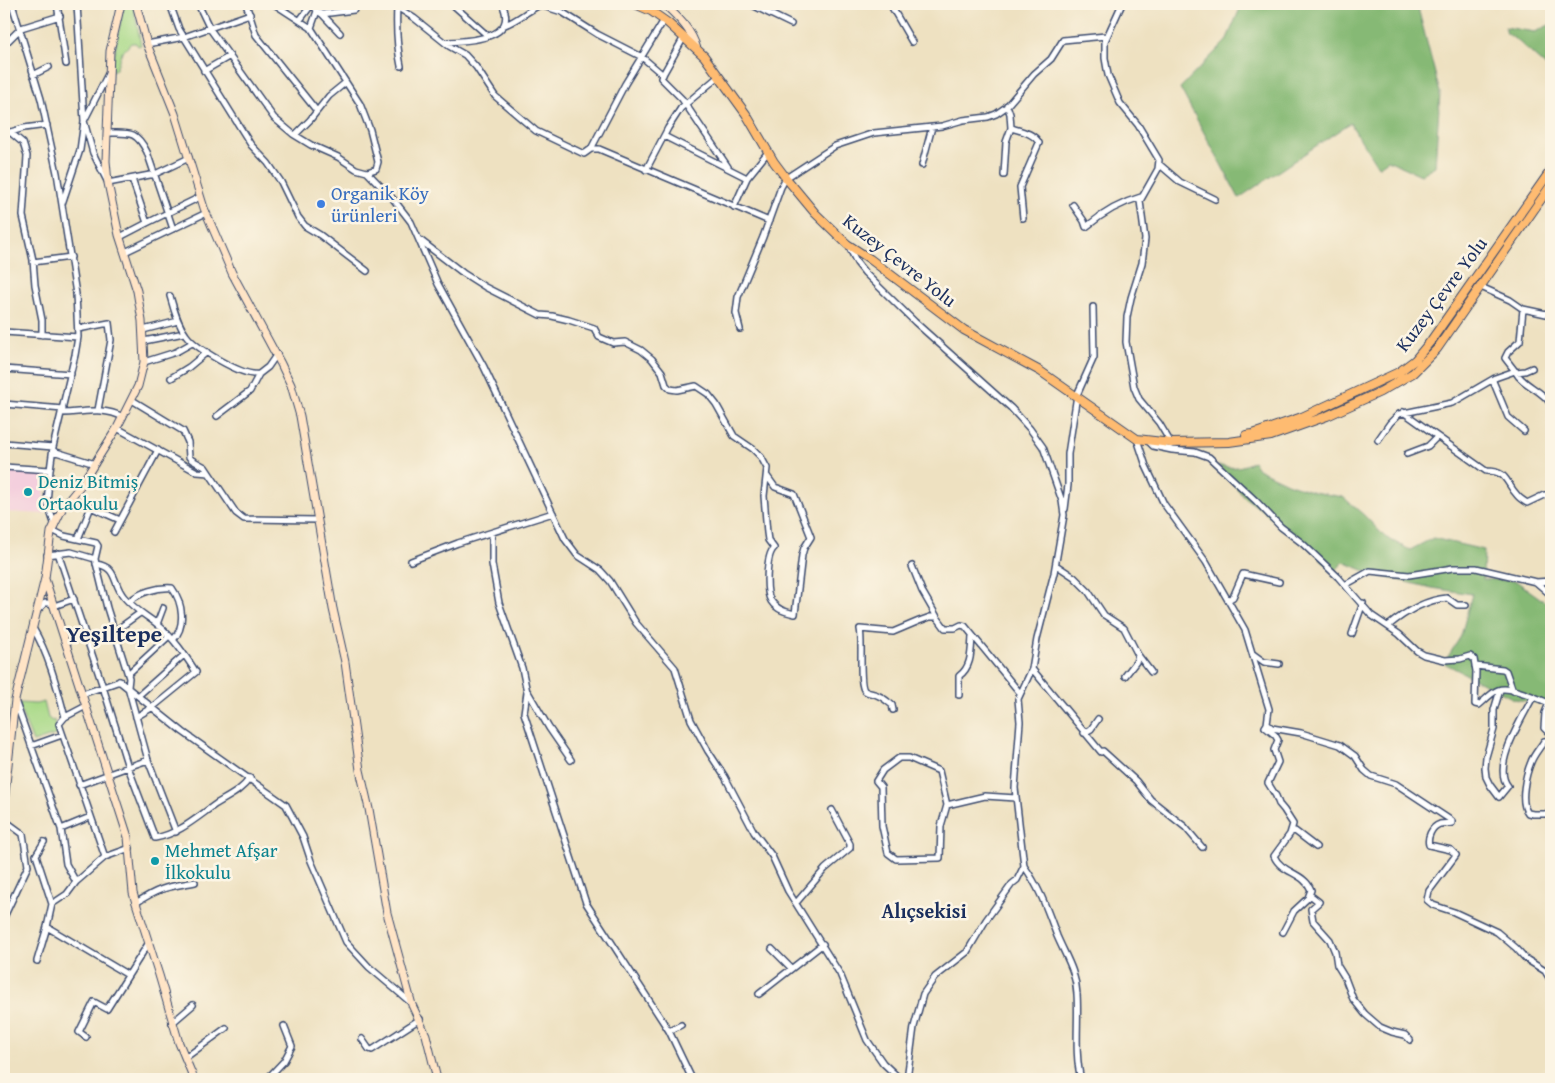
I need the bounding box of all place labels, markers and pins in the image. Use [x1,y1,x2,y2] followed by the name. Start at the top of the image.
[331,179,430,229] place label: Organik Köy ürünleri
[315,198,327,210] marker: Organik Köy ürünleri
[38,467,138,517] place label: Deniz Bitmiş Ortaokulu
[22,486,34,498] marker: Deniz Bitmiş Ortaokulu
[165,836,278,886] place label: Mehmet Afşar İlkokulu
[149,855,161,867] marker: Mehmet Afşar İlkokulu

